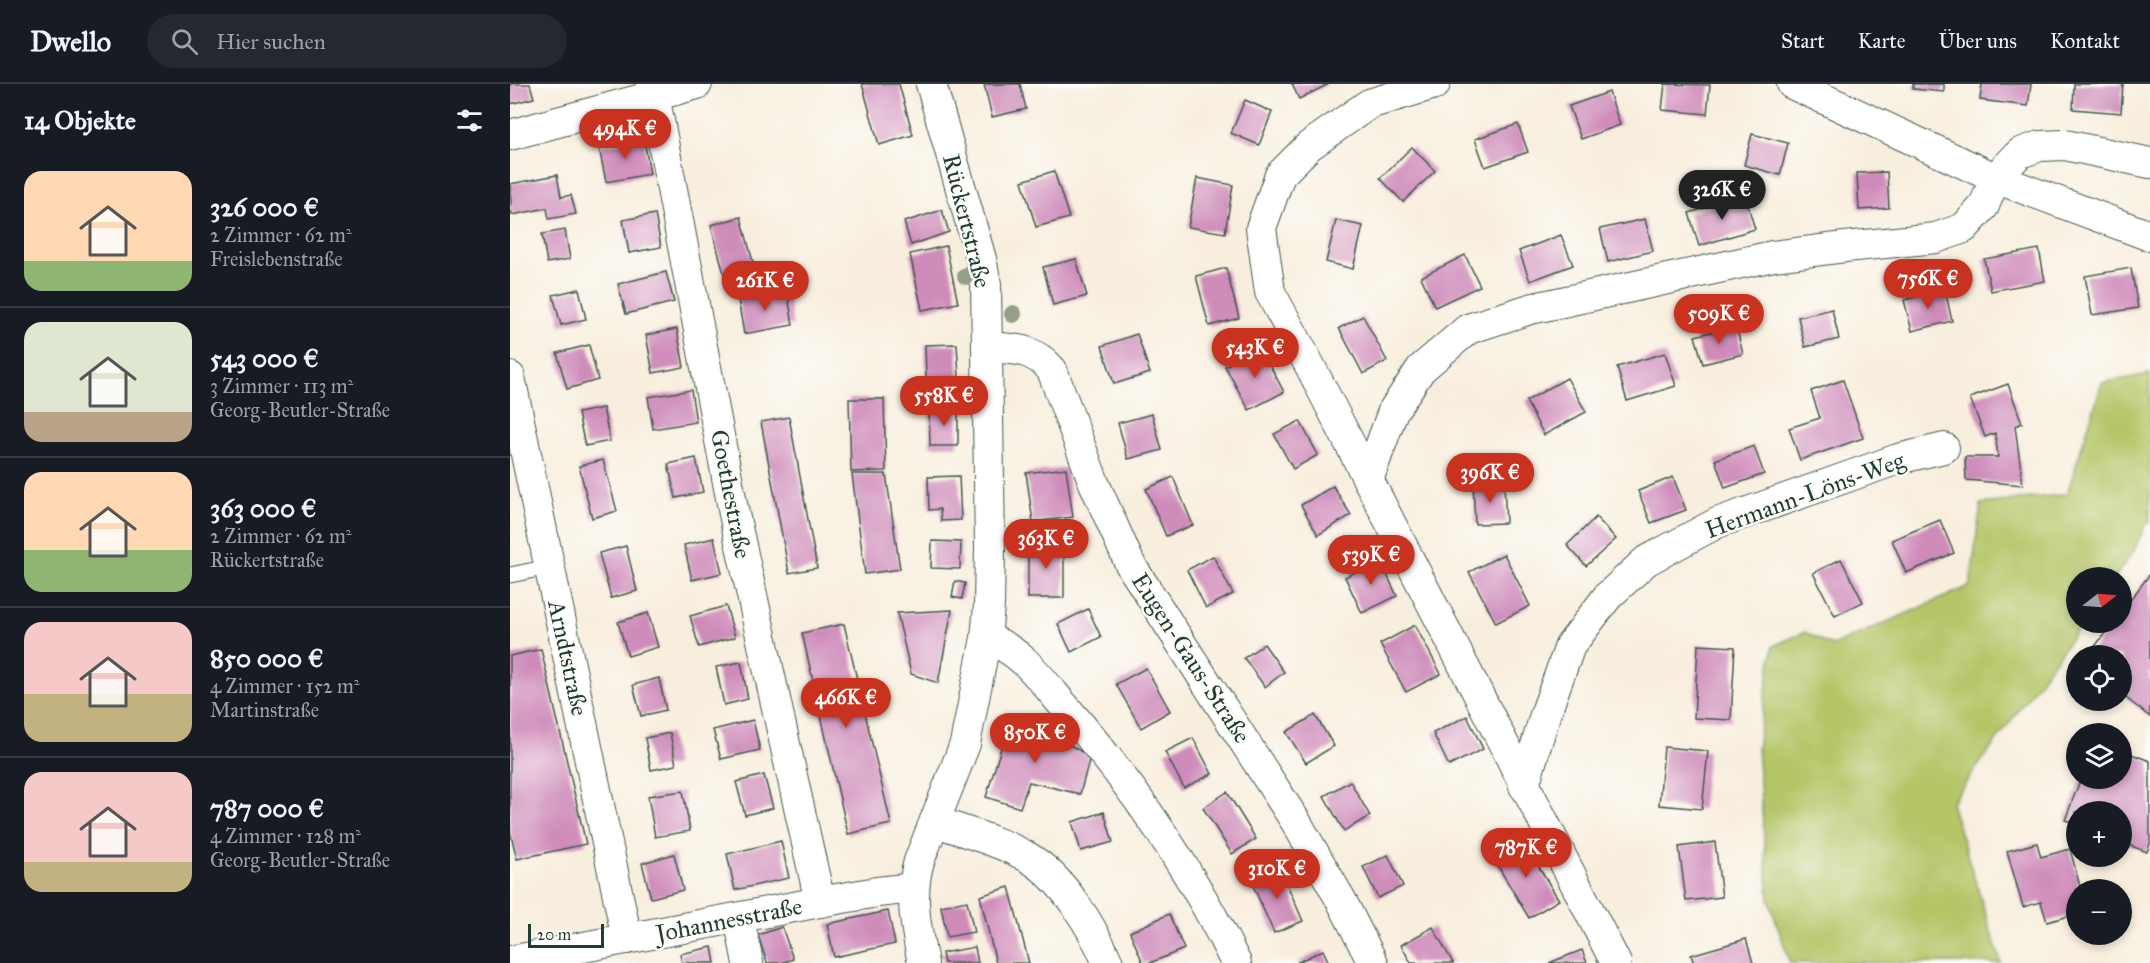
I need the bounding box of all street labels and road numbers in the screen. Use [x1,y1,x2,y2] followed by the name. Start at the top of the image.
[936,151,998,291] street label: Rückertstraße
[704,427,758,561] street label: Goethestraße
[1701,445,1910,545] street label: Hermann-Löns-Weg
[1125,567,1257,749] street label: Eugen-Gaus-Straße
[541,596,595,719] street label: Arndtstraße
[650,891,805,949] street label: Johannesstraße

